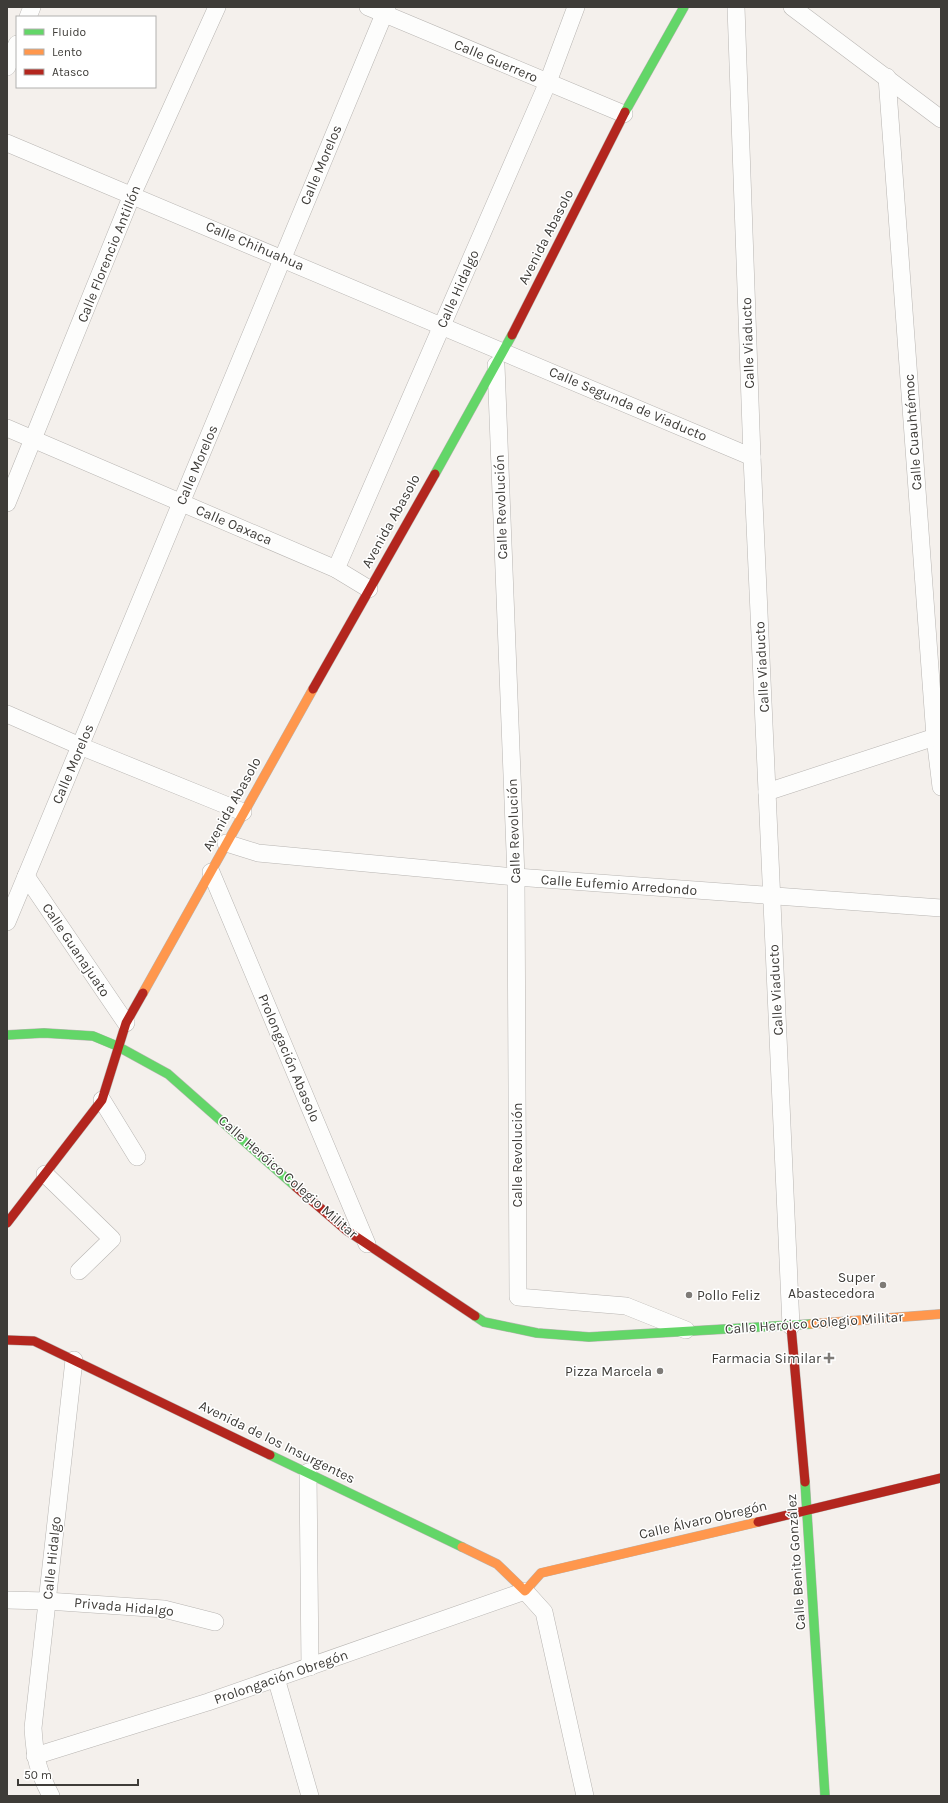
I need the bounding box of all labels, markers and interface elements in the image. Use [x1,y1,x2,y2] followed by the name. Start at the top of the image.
[16,16,156,88] legend
[52,25,86,39] text: Fluido
[452,36,540,86] street label: Calle Guerrero
[52,45,82,59] text: Lento
[52,65,89,79] text: Atasco
[297,122,345,208] street label: Calle Morelos
[74,183,144,325] street label: Calle Florencio Antillón
[515,187,577,287] street label: Avenida Abasolo
[203,218,307,274] street label: Calle Chihuahua
[433,247,483,331] street label: Calle Hidalgo
[738,297,758,389] street label: Calle Viaducto
[546,363,710,445] street label: Calle Segunda de Viaducto
[900,373,926,491] street label: Calle Cuauhtémoc
[173,422,221,508] street label: Calle Morelos
[491,454,511,560] street label: Calle Revolución
[358,471,424,571] street label: Avenida Abasolo
[193,501,275,549] street label: Calle Oaxaca
[751,621,773,713] street label: Calle Viaducto
[49,721,97,807] street label: Calle Morelos
[199,754,265,854] street label: Avenida Abasolo
[504,778,524,884] street label: Calle Revolución
[540,871,698,899] street label: Calle Eufemio Arredondo
[38,900,114,1000] street label: Calle Guanajuato
[765,944,787,1036] street label: Calle Viaducto
[254,991,324,1125] street label: Prolongación Abasolo
[509,1103,526,1208] street label: Calle Revolución
[215,1112,362,1243] street label: Calle Heróico Colegio Militar
[788,1269,876,1302] place label: Super Abastecedora
[878,1280,888,1290] marker: Super Abastecedora
[697,1287,760,1304] place label: Pollo Feliz
[684,1290,694,1300] marker: Pollo Feliz
[724,1308,905,1338] street label: Calle Heróico Colegio Militar
[711,1350,822,1367] place label: Farmacia Similar
[824,1353,834,1363] marker: Farmacia Similar
[565,1363,652,1380] place label: Pizza Marcela
[655,1366,665,1376] marker: Pizza Marcela
[196,1397,358,1487] street label: Avenida de los Insurgentes
[783,1493,809,1631] street label: Calle Benito González
[637,1496,769,1543] street label: Calle Álvaro Obregón
[39,1516,65,1600] street label: Calle Hidalgo
[73,1594,175,1620] street label: Privada Hidalgo
[212,1646,350,1708] street label: Prolongación Obregón
[18,1761,138,1787] scale bar
[24,1768,52,1782] text: 50 m

